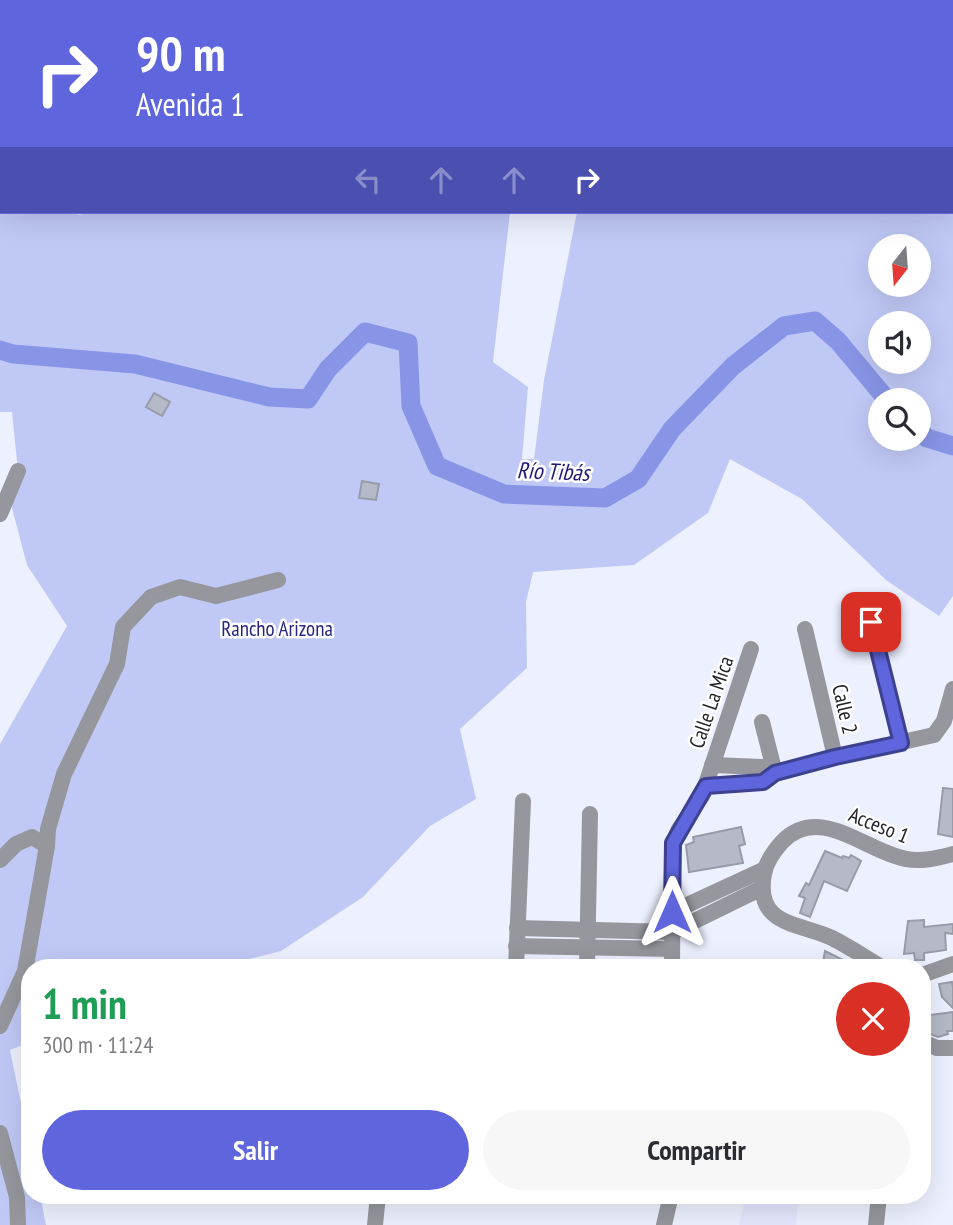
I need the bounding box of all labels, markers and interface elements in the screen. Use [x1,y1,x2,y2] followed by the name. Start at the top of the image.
[136,21,225,85] text: 90 m
[21,28,112,119] icon: right
[136,83,245,125] text: Avenida 1
[349,161,387,199] icon: left
[422,161,460,199] icon: ahead
[495,161,533,199] icon: ahead
[568,161,606,199] icon: right
[868,234,931,298] north arrow
[868,234,931,451] map controls
[868,311,931,374] button: sound
[868,388,931,451] button: search
[516,455,592,487] water label: Río Tibás
[841,592,901,652] pin
[852,603,890,641] icon: arrive
[221,615,333,642] park label: Rancho Arizona
[683,652,739,752] street label: Calle La Mica
[826,682,864,736] street label: Calle 2
[845,801,913,849] street label: Acceso 1
[635,875,709,949] position arrow
[42,976,127,1031] text: 1 min
[836,982,910,1056] button: close
[42,1030,154,1059] text: 300 m · 11:24
[42,1110,469,1190] button: Salir
[483,1110,910,1190] button: Compartir

